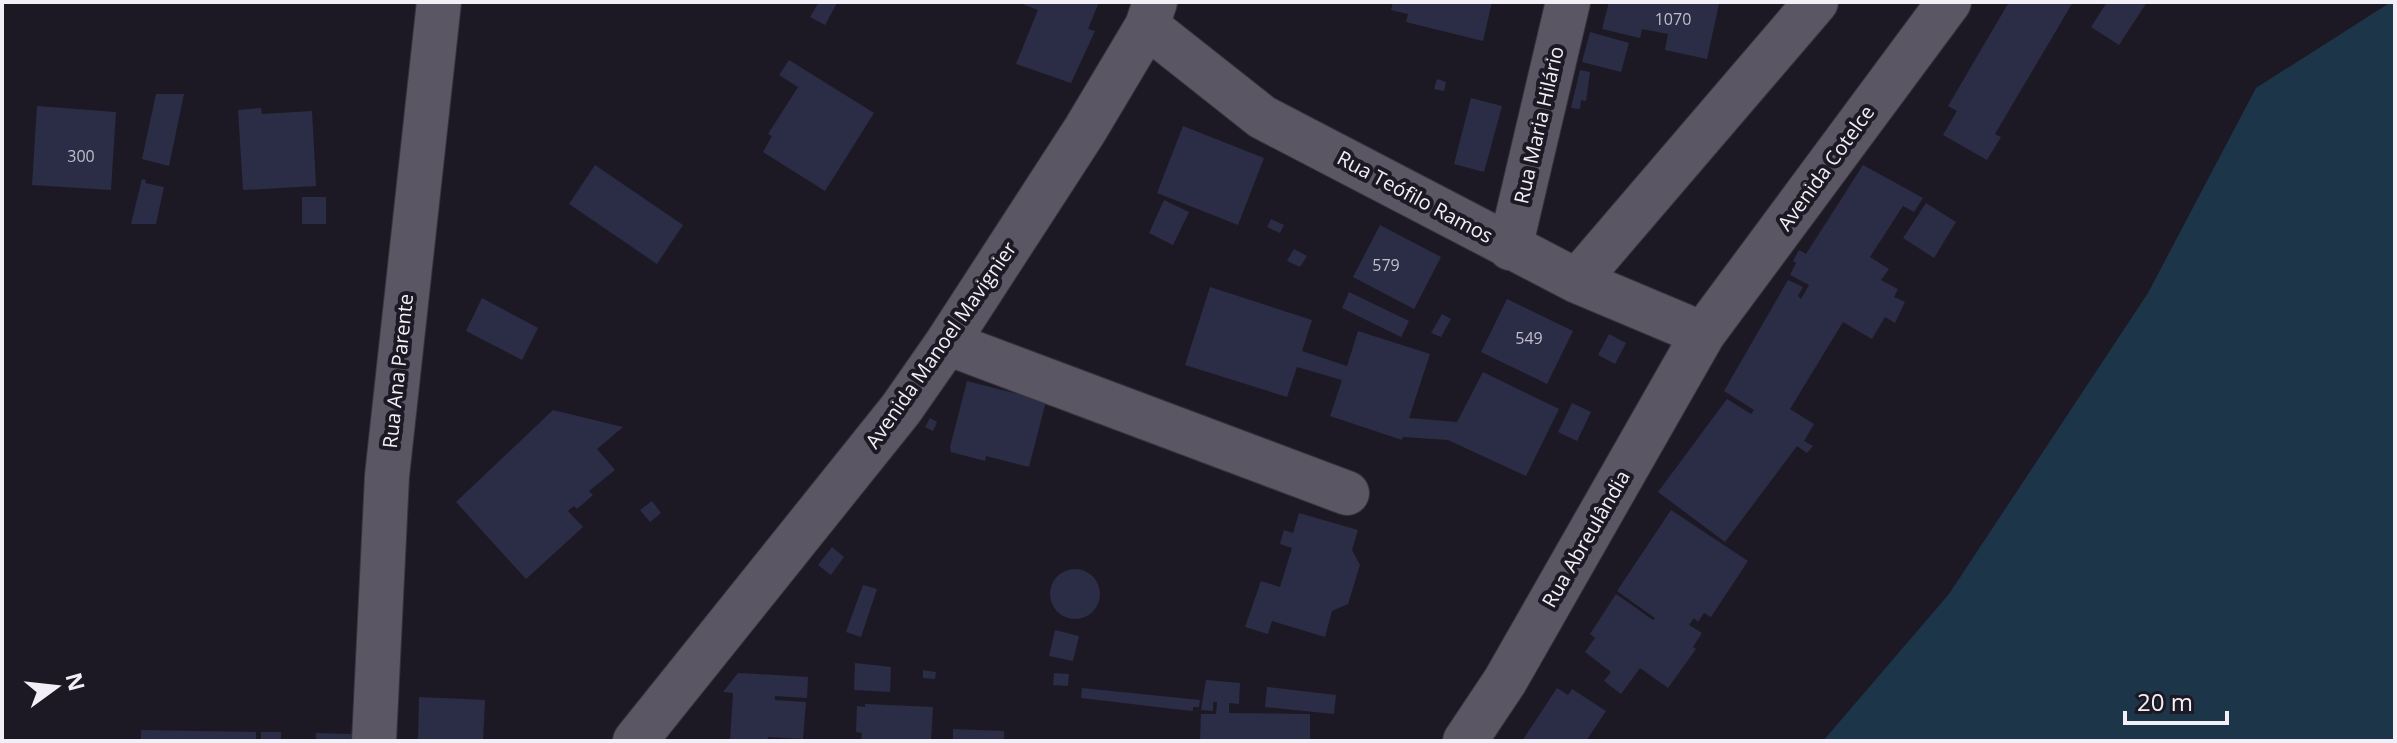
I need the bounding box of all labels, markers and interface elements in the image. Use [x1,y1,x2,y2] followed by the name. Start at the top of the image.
[1655,8,1691,30] house number: 1070
[1507,44,1570,206] street label: Rua Maria Hilário
[1771,100,1880,236] street label: Avenida Cotelce
[1333,144,1498,249] street label: Rua Teófilo Ramos
[67,145,95,167] house number: 300
[859,236,1022,453] street label: Avenida Manoel Mavignier
[1372,254,1400,276] house number: 579
[376,292,419,450] street label: Rua Ana Parente
[1515,327,1543,349] house number: 549
[1535,465,1636,612] street label: Rua Abreulândia
[16,647,96,727] north arrow
[59,669,93,694] text: N
[2125,675,2227,725] scale bar
[2137,685,2193,718] text: 20 m

